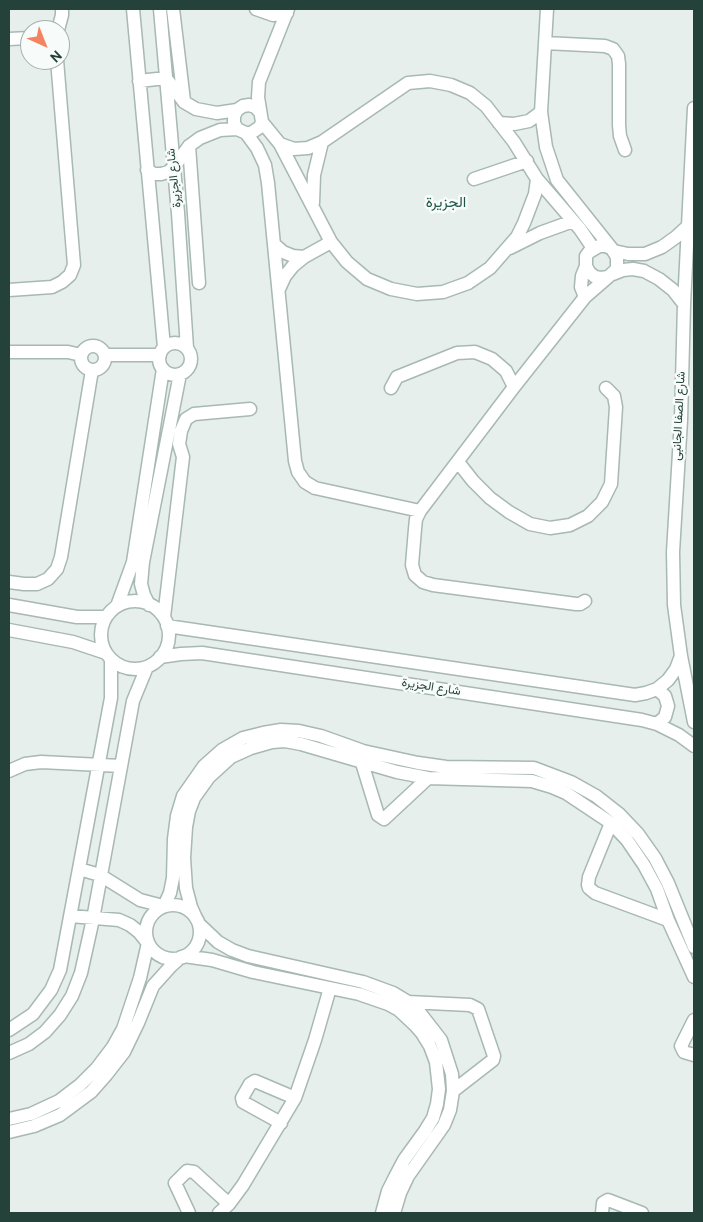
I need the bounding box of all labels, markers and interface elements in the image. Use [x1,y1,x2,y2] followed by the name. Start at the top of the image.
[20,20,70,70] north arrow
[46,46,65,65] text: N
[165,148,185,208] street label: شارع الجزيرة
[426,195,466,213] district label: الجزيرة
[670,371,690,461] street label: شارع الصفا الجانبى
[401,676,461,700] street label: شارع الجزيرة

